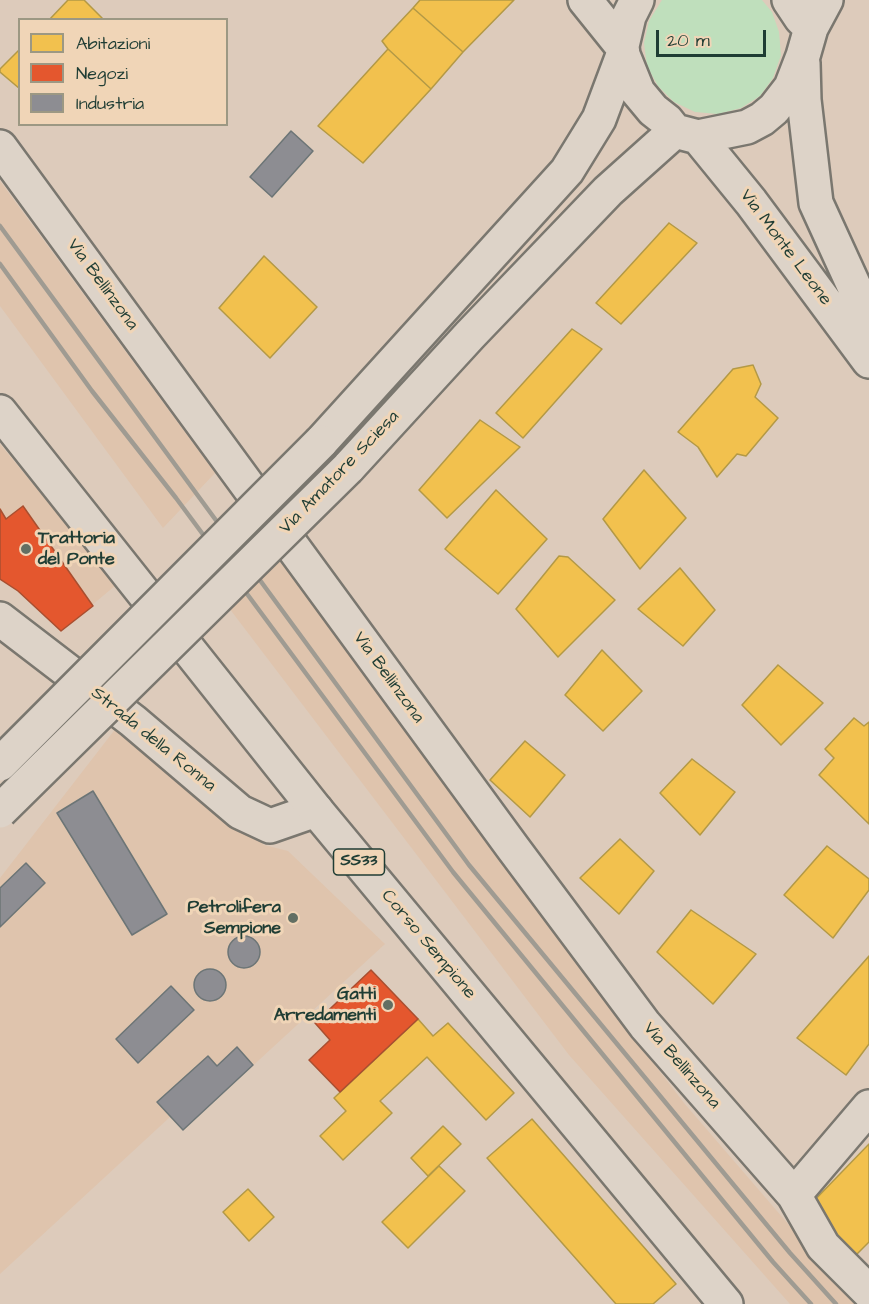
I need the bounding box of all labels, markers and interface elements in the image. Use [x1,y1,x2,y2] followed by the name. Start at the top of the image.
[18,18,228,126] legend
[659,18,768,56] scale bar
[667,28,710,53] text: 20 m
[76,31,150,56] text: Abitazioni
[76,61,128,86] text: Negozi
[76,91,144,116] text: Industria
[734,186,836,310] street label: Via Monte Leone
[62,235,142,335] street label: Via Bellinzona
[276,407,404,539] street label: Via Amatore Sciesa
[38,528,115,570] place label: Trattoria del Ponte
[19,542,33,556] marker: Trattoria del Ponte
[348,628,428,728] street label: Via Bellinzona
[86,683,220,797] street label: Strada della Ronna
[334,849,385,875] road number: SS33
[376,886,480,1004] street label: Corso Sempione
[187,897,281,940] place label: Petrolifera Sempione
[286,911,300,925] marker: Petrolifera Sempione
[274,984,376,1026] place label: Gatti Arredamenti
[381,998,395,1012] marker: Gatti Arredamenti
[638,1018,724,1114] street label: Via Bellinzona

